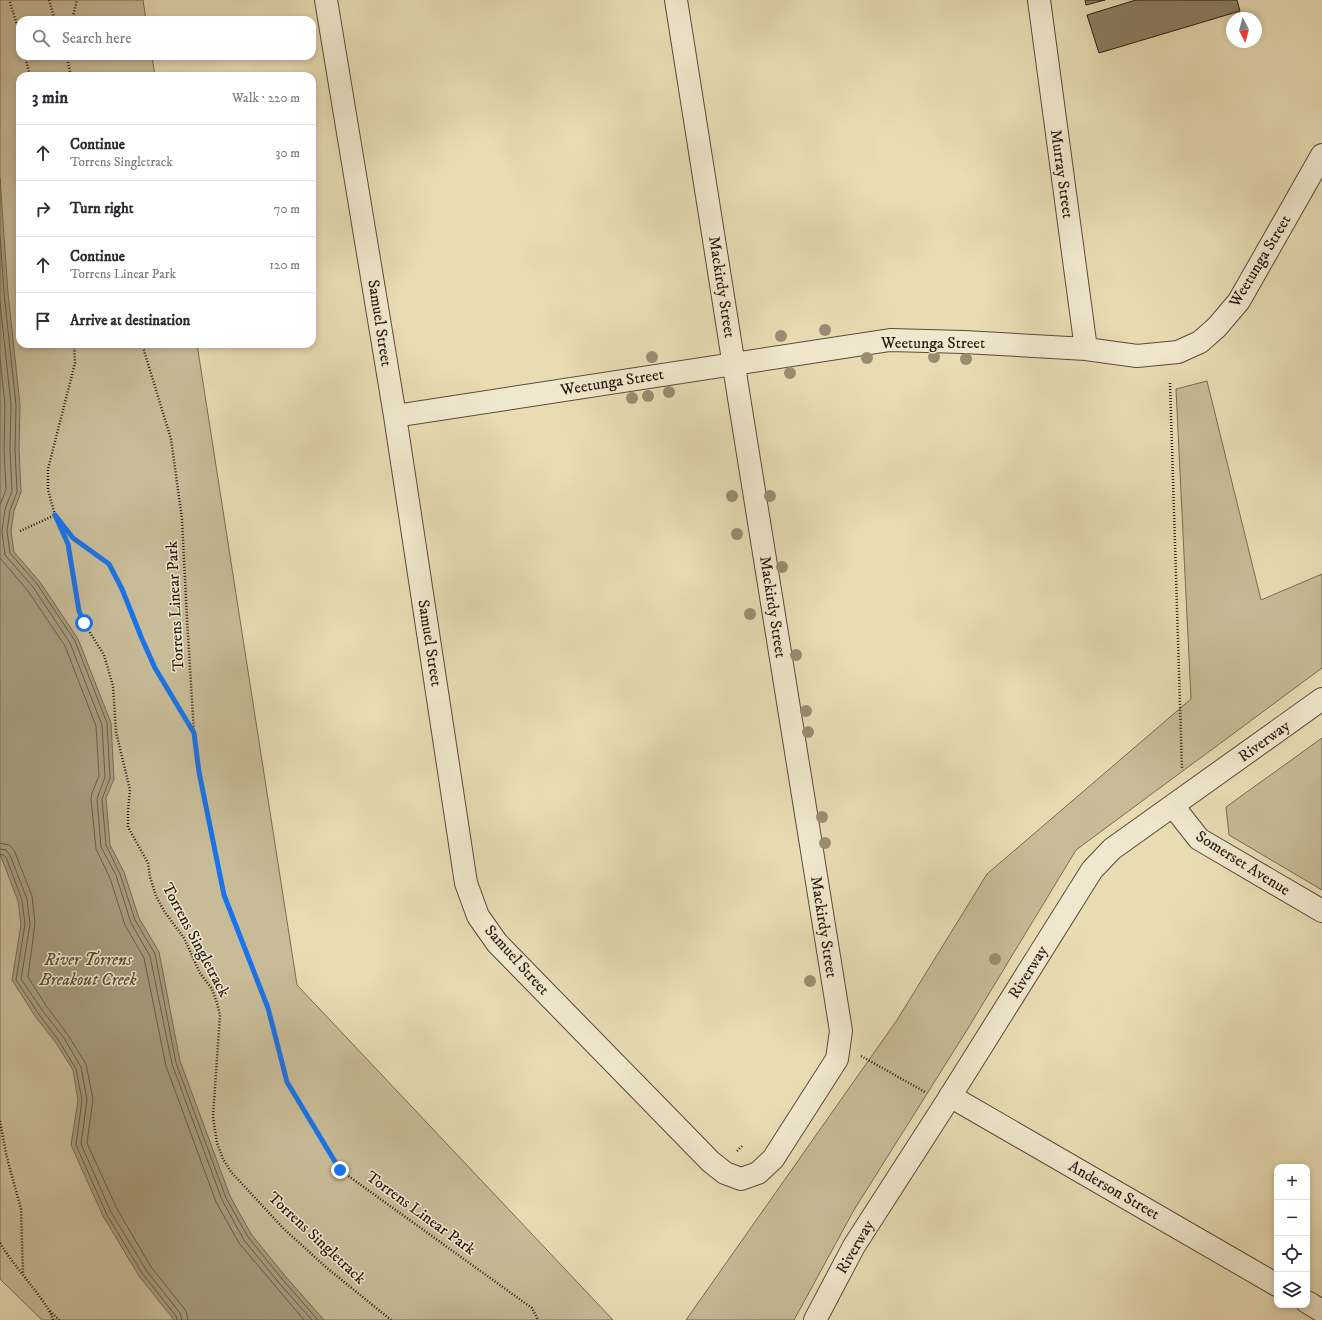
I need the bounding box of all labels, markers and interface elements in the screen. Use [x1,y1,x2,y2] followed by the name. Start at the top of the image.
[1226,12,1262,48] north arrow
[16,16,316,60] search box
[30,27,52,49] icon: search
[62,29,131,48] text: Search here
[32,87,68,109] text: 3 min
[232,90,300,106] text: Walk · 220 m
[1046,128,1078,220] street label: Murray Street
[70,135,125,154] text: Continue
[32,142,54,164] icon: ahead
[276,145,300,161] text: 30 m
[70,154,173,170] text: Torrens Singletrack
[32,198,54,220] icon: right
[70,199,133,218] text: Turn right
[274,201,300,217] text: 70 m
[1224,211,1295,312] street label: Weetunga Street
[704,235,740,339] street label: Mackirdy Street
[70,247,125,266] text: Continue
[32,254,54,276] icon: ahead
[269,257,300,273] text: 120 m
[70,266,176,282] text: Torrens Linear Park
[363,278,397,368] street label: Samuel Street
[32,310,54,332] icon: arrive
[70,311,190,330] text: Arrive at destination
[880,333,985,353] street label: Weetunga Street
[558,364,665,400] street label: Weetunga Street
[162,540,188,672] street label: Torrens Linear Park
[755,555,791,659] street label: Mackirdy Street
[413,598,447,688] street label: Samuel Street
[75,614,93,632] route start
[1234,715,1294,766] street label: Riverway
[1192,826,1294,900] street label: Somerset Avenue
[806,875,842,979] street label: Mackirdy Street
[157,879,235,1001] street label: Torrens Singletrack
[480,921,554,999] street label: Samuel Street
[1004,941,1052,1002] street label: Riverway
[38,949,137,991] water label: River Torrens Breakout Creek
[1065,1156,1163,1224] street label: Anderson Street
[331,1161,349,1179] route end
[1274,1164,1310,1308] map controls
[1274,1164,1310,1200] button: +
[362,1167,480,1259] street label: Torrens Linear Park
[264,1188,370,1289] street label: Torrens Singletrack
[1274,1200,1310,1236] button: −
[832,1216,879,1278] street label: Riverway
[1274,1236,1310,1272] button: locate
[1274,1272,1310,1308] button: layers

